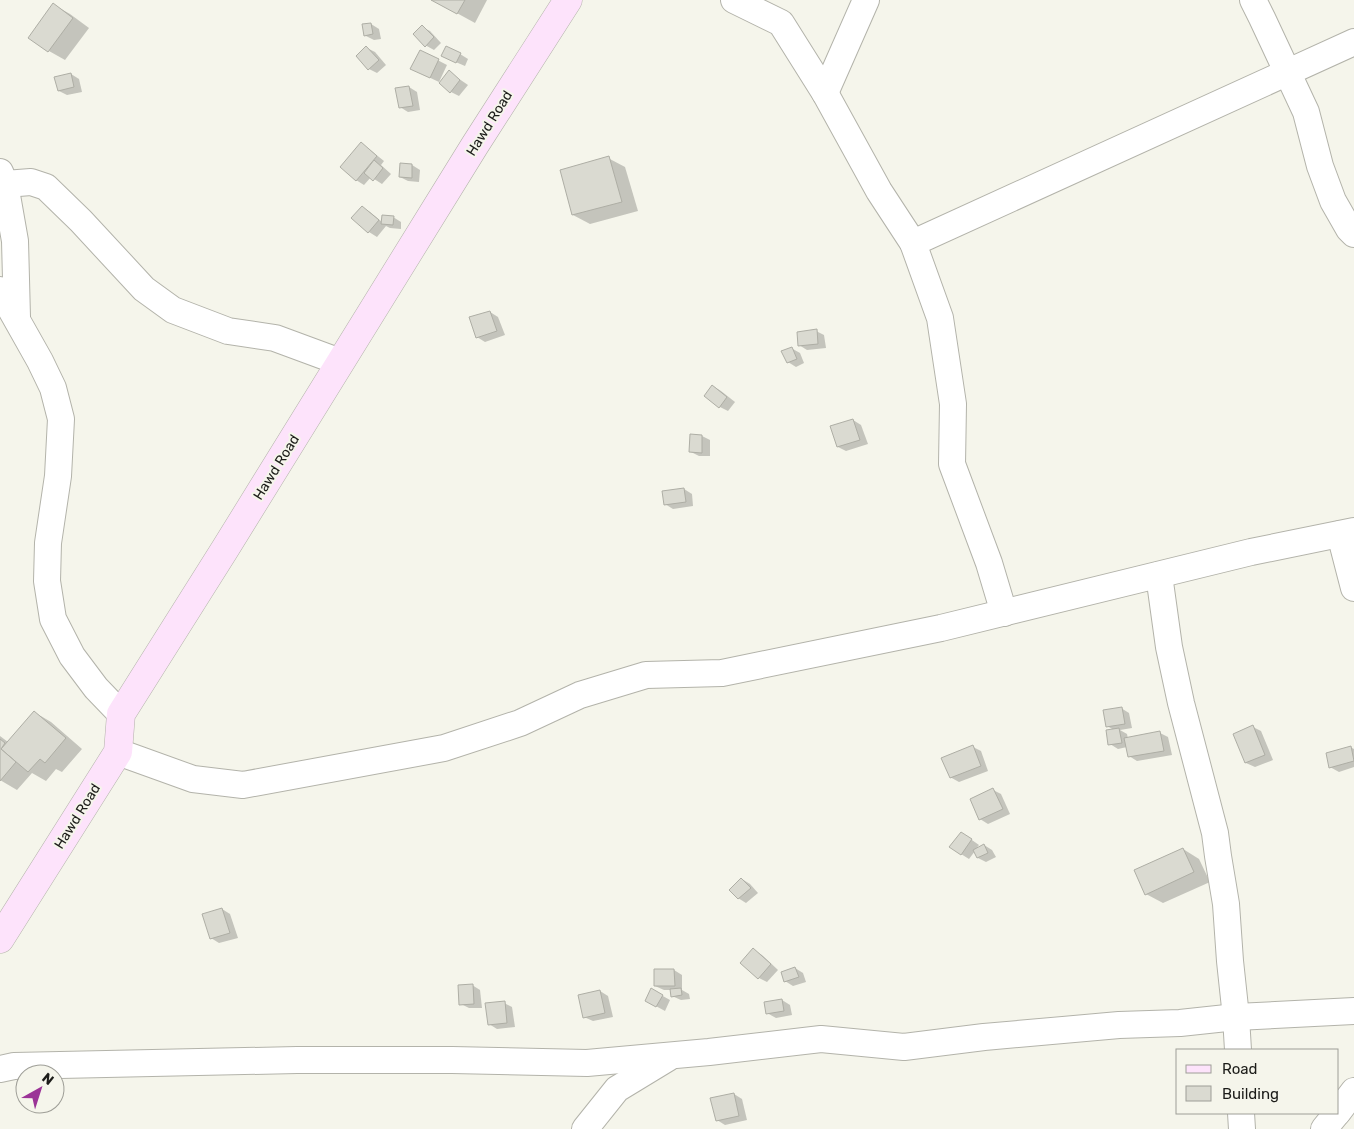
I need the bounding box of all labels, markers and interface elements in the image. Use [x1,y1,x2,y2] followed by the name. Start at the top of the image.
[463,88,516,159] street label: Hawd Road
[250,432,303,503] street label: Hawd Road
[51,781,104,852] street label: Hawd Road
[1176,1049,1339,1114] legend
[1222,1060,1258,1078] text: Road
[15,1064,65,1114] north arrow
[39,1070,57,1089] text: N
[1222,1085,1279,1103] text: Building

